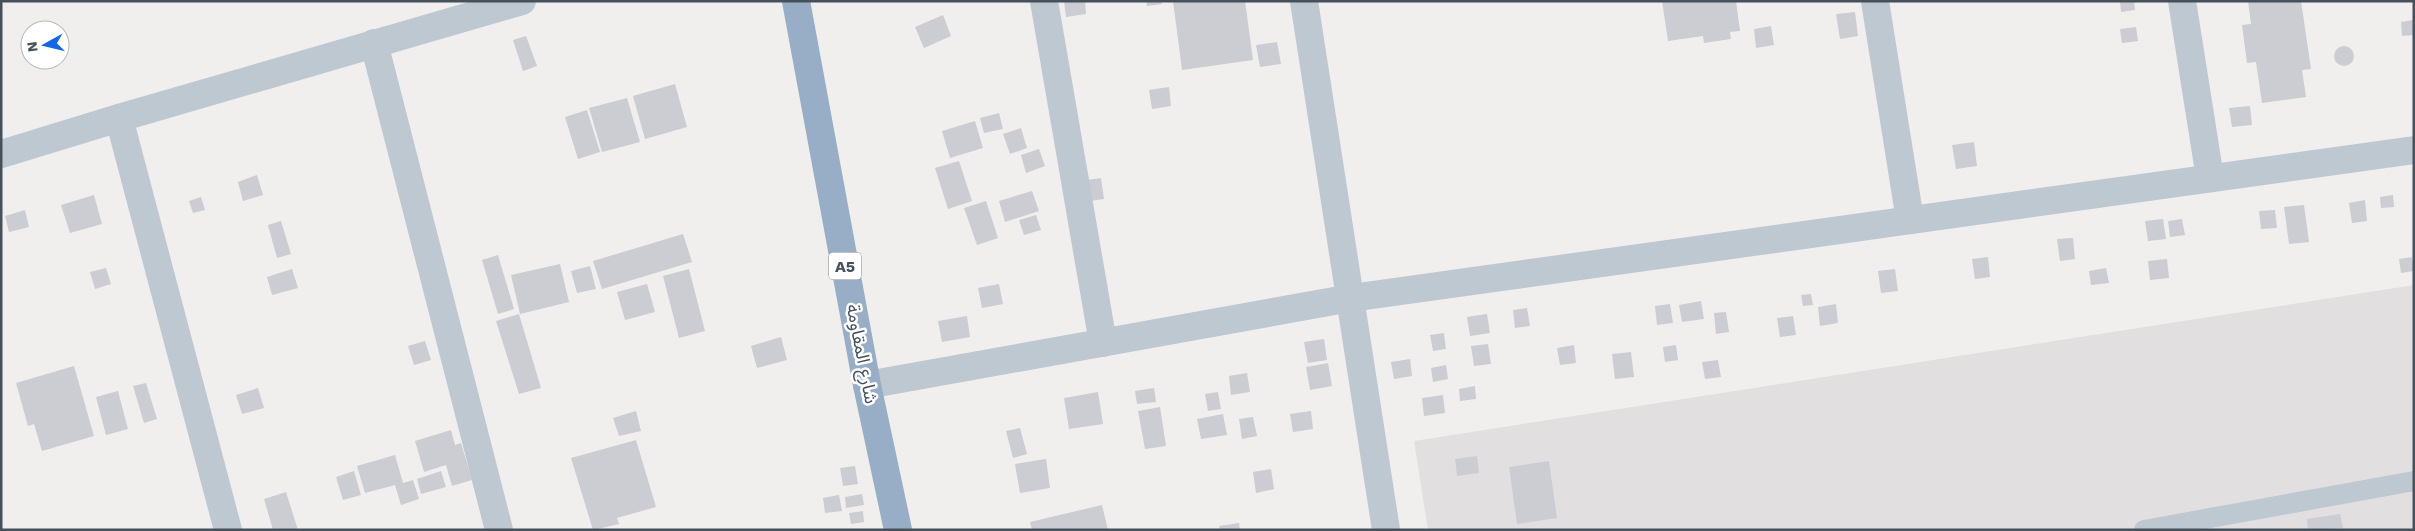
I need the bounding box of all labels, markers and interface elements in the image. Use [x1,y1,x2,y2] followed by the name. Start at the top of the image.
[20,20,70,70] north arrow
[23,41,41,53] text: N
[829,252,861,280] road number: A5
[839,302,882,406] street label: شارع المقاومة

